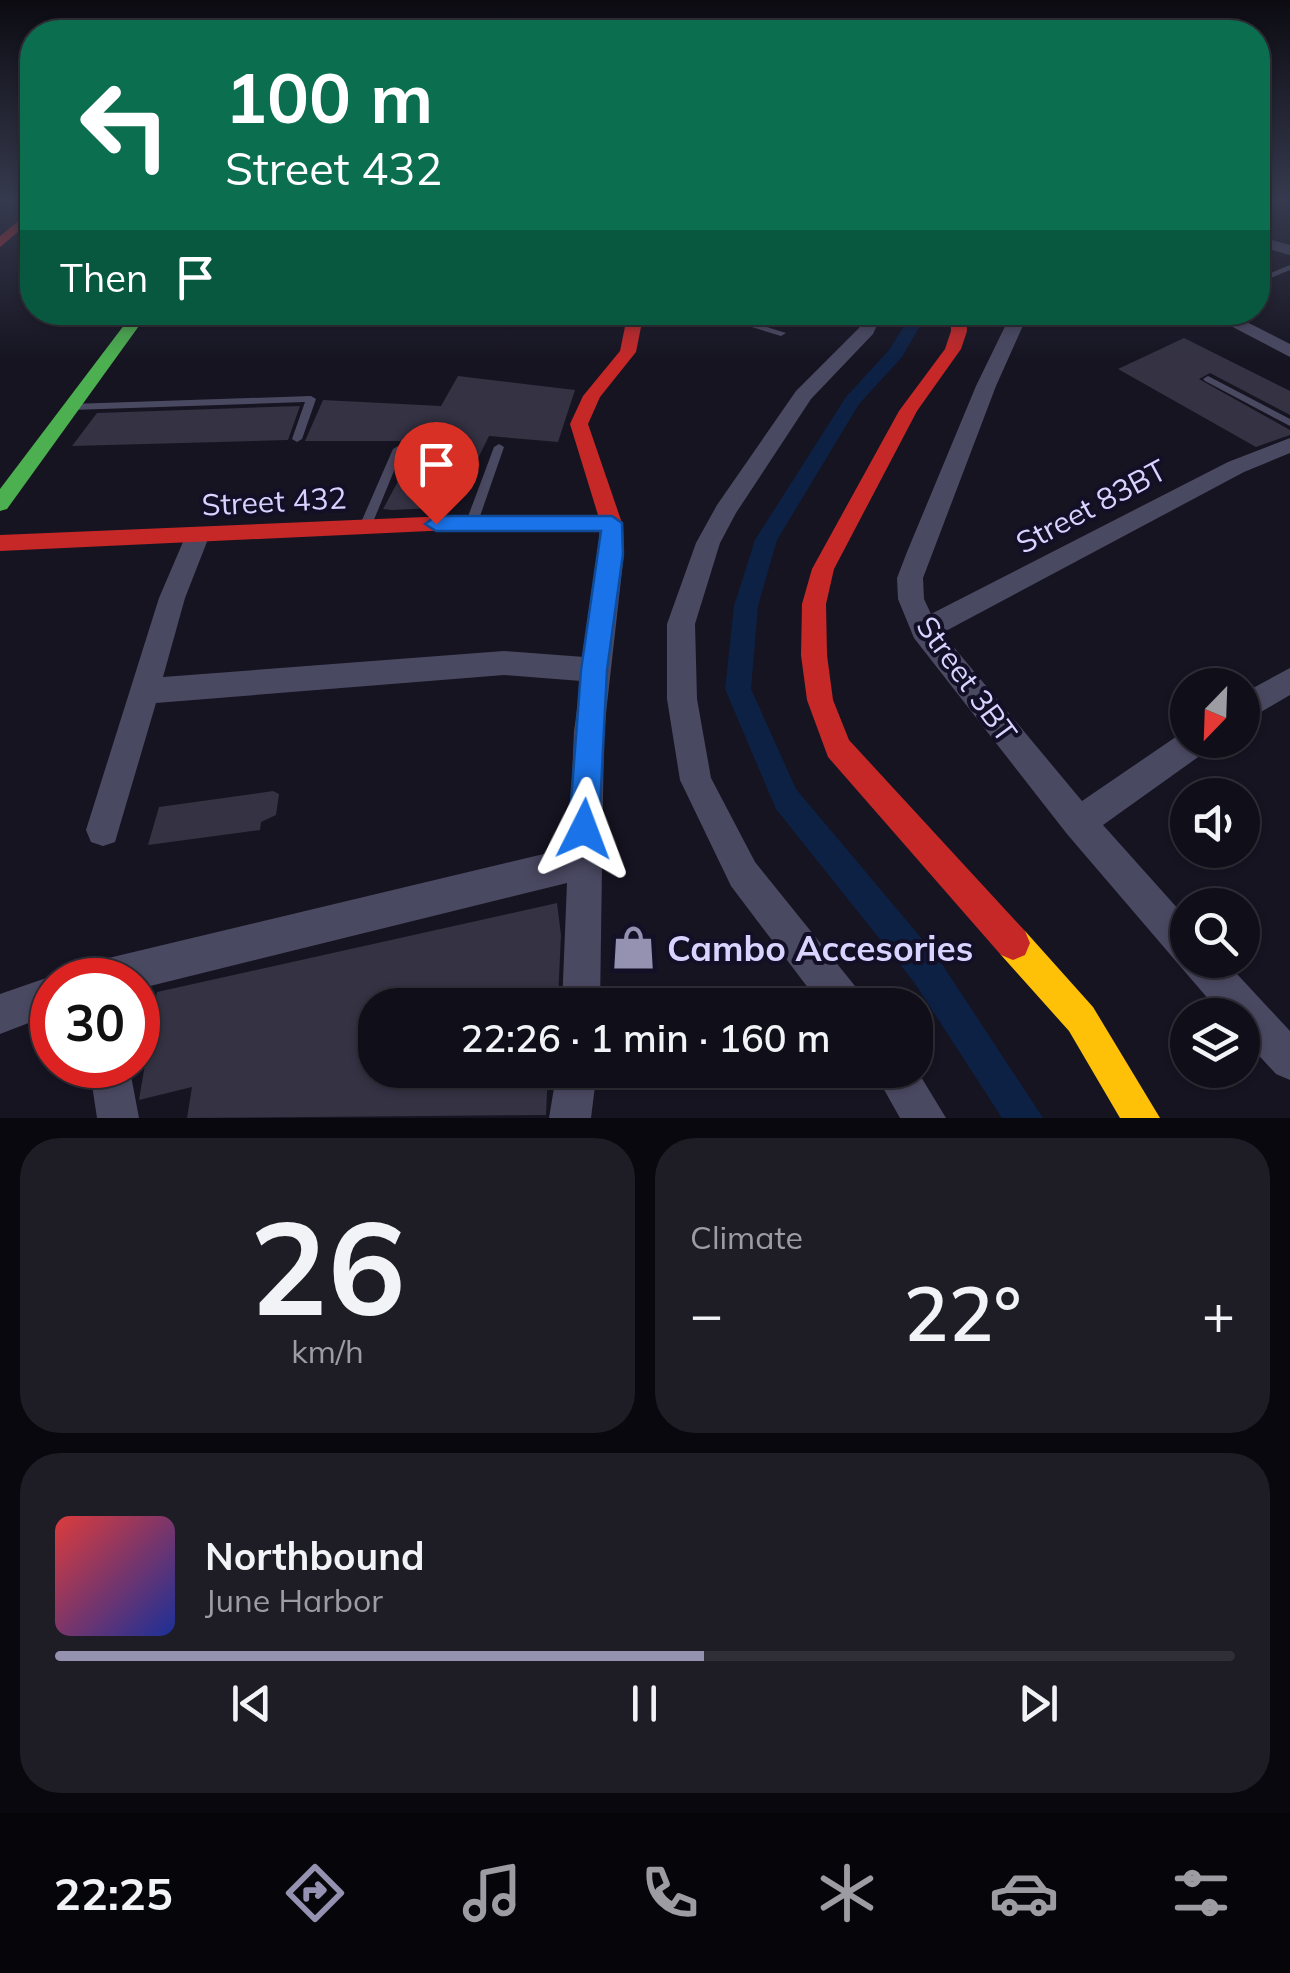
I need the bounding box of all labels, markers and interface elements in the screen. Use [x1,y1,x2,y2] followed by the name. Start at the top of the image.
[225,53,433,141] text: 100 m
[60,60,190,190] icon: left
[225,140,442,196] text: Street 432
[168,250,223,305] icon: arrive
[60,254,148,302] text: Then
[394,422,479,525] pin
[409,437,464,492] icon: arrive
[1009,450,1173,562] street label: Street 83BT
[201,478,347,524] street label: Street 432
[908,608,1026,750] street label: Street 3BT
[1170,668,1260,758] north arrow
[1170,668,1260,1088] map controls
[532,777,636,881] position arrow
[1170,778,1260,868] button: sound
[1170,888,1260,978] button: search
[610,924,658,972] shop icon: Cambo Accesories
[667,926,973,970] place label: Cambo Accesories
[30,958,160,1088] speed limit sign: 30
[1170,998,1260,1088] button: layers
[460,1014,831,1062] text: 22:26 · 1 min · 160 m
[249,1184,406,1348] text: 26
[690,1217,803,1257] text: Climate
[903,1266,1022,1360] text: 22°
[690,1279,723,1348] text: −
[1202,1279,1235,1348] text: +
[291,1331,364,1371] text: km/h
[205,1532,425,1580] text: Northbound
[205,1580,383,1620] text: June Harbor
[224,1676,279,1731] icon: previous
[617,1676,672,1731] icon: pause
[1011,1676,1066,1731] icon: next
[280,1858,350,1928] icon: directions
[457,1858,527,1928] icon: music
[635,1858,705,1928] icon: phone
[812,1858,882,1928] icon: climate
[989,1858,1059,1928] icon: car
[1166,1858,1236,1928] icon: filters
[54,1865,173,1921] text: 22:25

